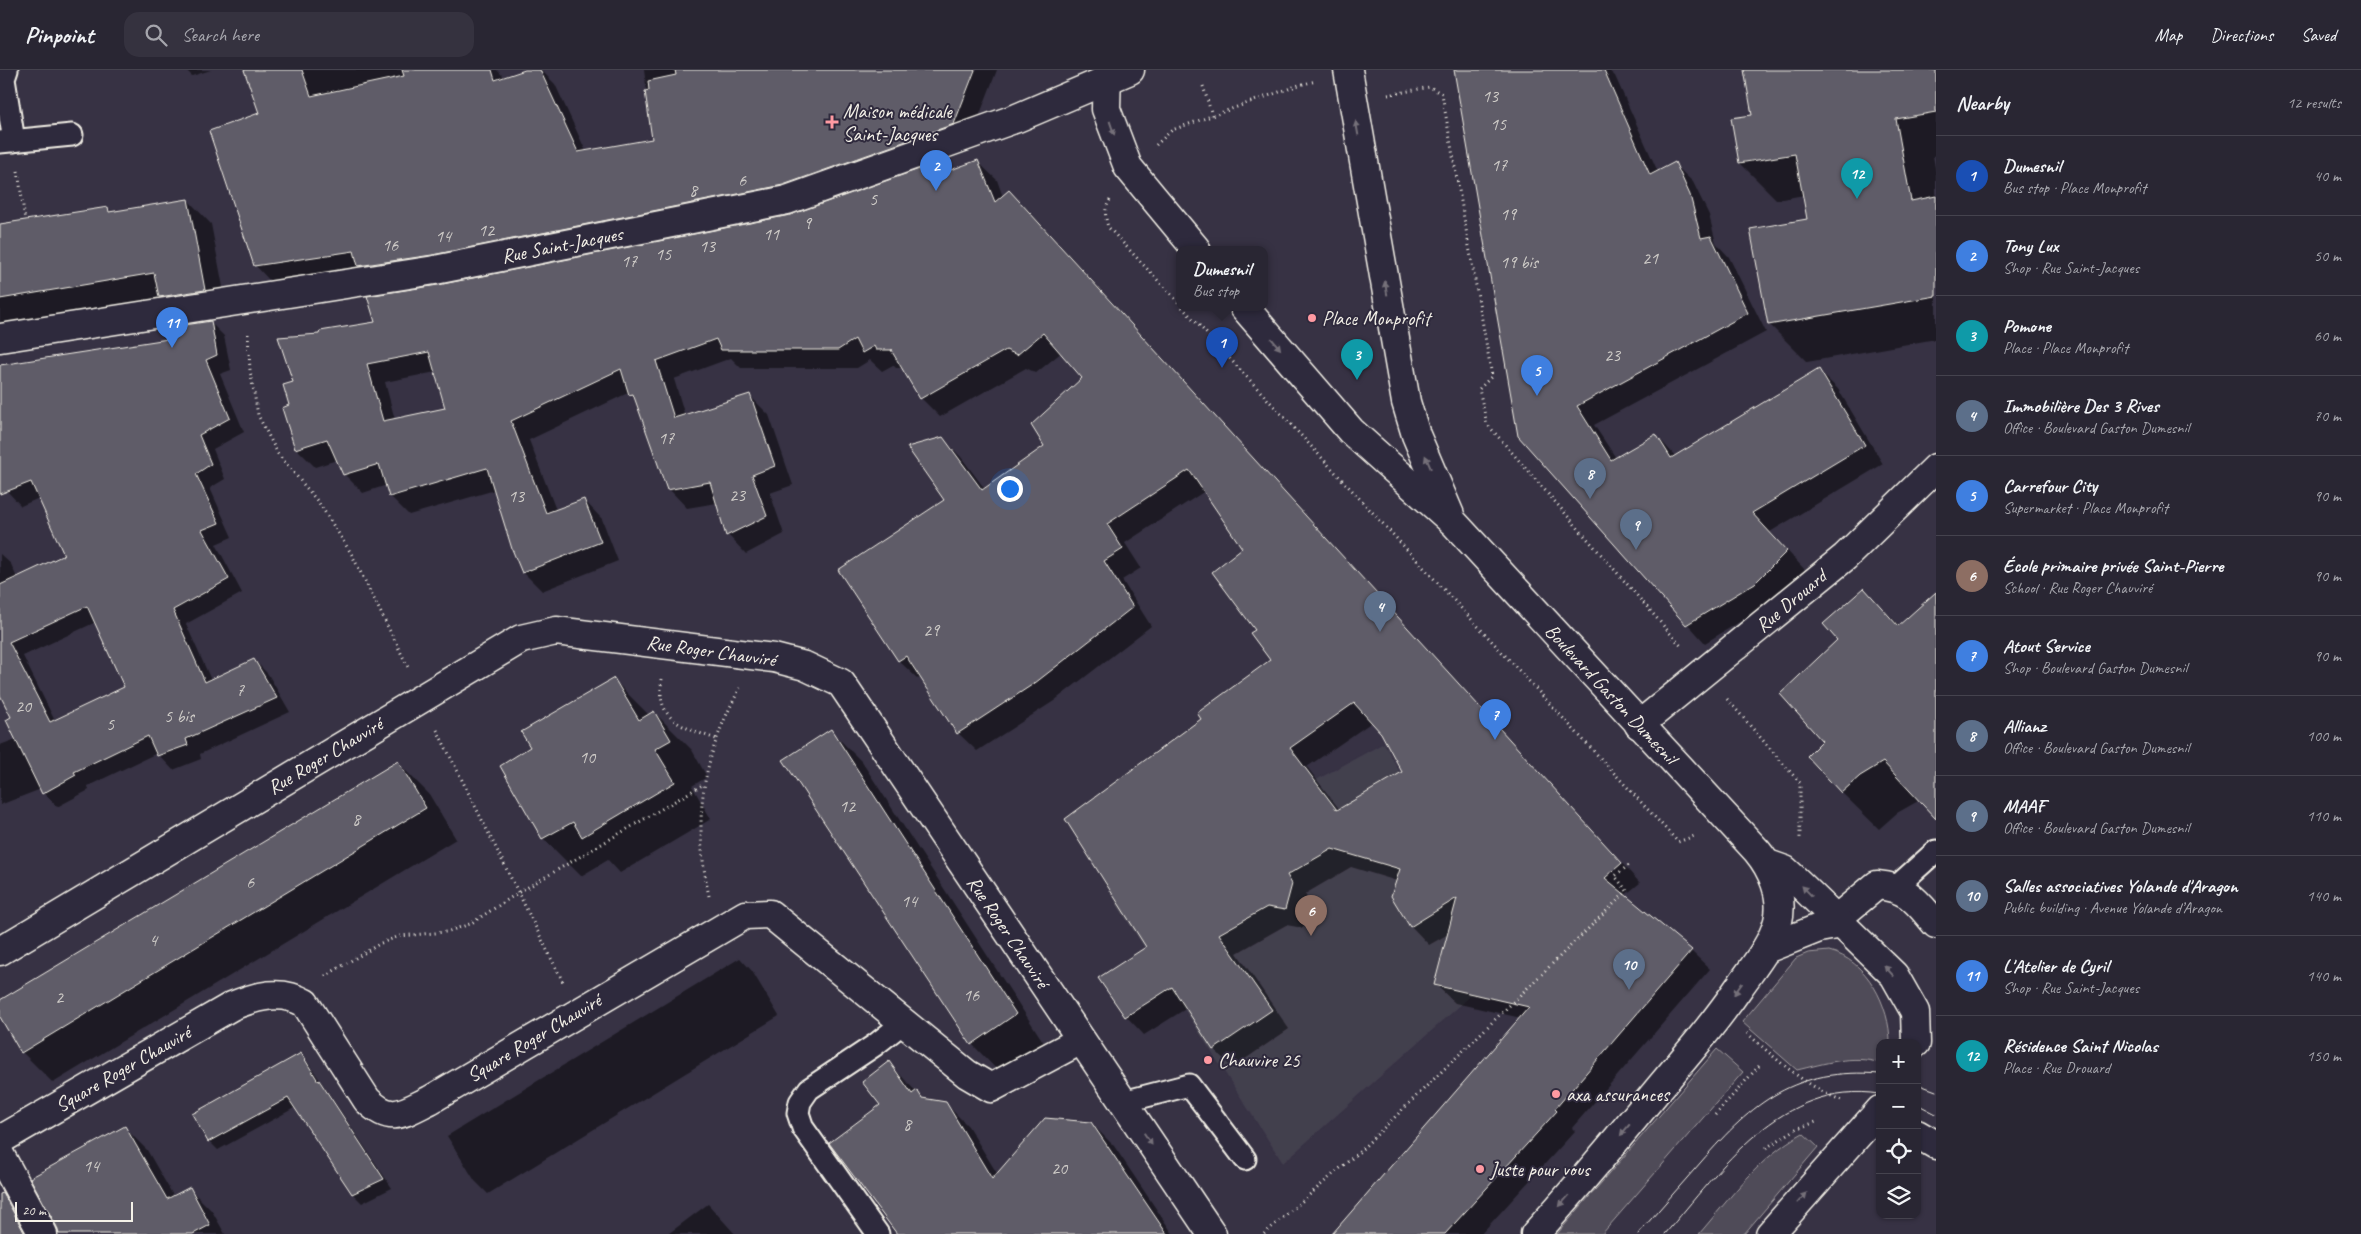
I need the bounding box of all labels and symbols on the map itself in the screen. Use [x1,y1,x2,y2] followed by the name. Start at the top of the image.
[1482,85,1500,107] house number: 13
[843,99,953,147] place label: Maison médicale Saint-Jacques
[1490,113,1507,135] house number: 15
[825,115,839,129] marker: Maison médicale Saint-Jacques
[1353,120,1361,136] one-way arrow
[1108,121,1116,136] one-way arrow
[920,150,952,191] pin: 2
[1491,154,1508,176] house number: 17
[1841,158,1873,199] pin: 12
[738,169,747,191] house number: 6
[689,179,699,201] house number: 8
[869,188,878,210] house number: 5
[1500,203,1518,225] house number: 19
[803,212,813,234] house number: 9
[478,219,496,241] house number: 12
[499,221,627,269] street label: Rue Saint-Jacques
[763,223,780,245] house number: 11
[435,225,453,247] house number: 14
[382,234,399,256] house number: 16
[699,235,717,257] house number: 13
[655,243,672,265] house number: 15
[1642,247,1659,269] house number: 21
[621,250,638,272] house number: 17
[1500,251,1540,273] house number: 19 bis
[1382,281,1390,296] one-way arrow
[1322,306,1433,331] place label: Place Monprofit
[156,307,188,348] pin: 11
[1306,312,1318,324] marker: Place Monprofit
[1206,327,1238,368] pin: 1
[1270,337,1281,350] one-way arrow
[1341,339,1373,380] pin: 3
[1604,344,1622,366] house number: 23
[1521,355,1553,396] pin: 5
[658,427,675,449] house number: 17
[1424,454,1432,469] one-way arrow
[1574,458,1606,499] pin: 8
[997,476,1023,502] your location
[729,484,747,506] house number: 23
[508,485,526,507] house number: 13
[1620,509,1652,550] pin: 9
[1750,562,1834,638] street label: Rue Drouard
[1364,591,1396,632] pin: 4
[923,619,941,641] house number: 29
[1540,619,1685,772] street label: Boulevard Gaston Dumesnil
[645,630,781,673] street label: Rue Roger Chauviré
[236,679,245,701] house number: 7
[15,695,33,717] house number: 20
[1479,699,1511,740] pin: 7
[164,705,196,727] house number: 5 bis
[263,710,390,800] street label: Rue Roger Chauviré
[106,713,115,735] house number: 5
[579,746,597,768] house number: 10
[839,795,857,817] house number: 12
[352,808,362,830] house number: 8
[246,871,255,893] house number: 6
[961,871,1057,996] street label: Rue Roger Chauviré
[1801,885,1813,897] one-way arrow
[901,890,919,912] house number: 14
[1295,895,1327,936] pin: 6
[149,929,159,951] house number: 4
[1613,949,1645,990] pin: 10
[1883,965,1895,977] one-way arrow
[1733,982,1743,996] one-way arrow
[963,984,980,1006] house number: 16
[55,986,65,1008] house number: 2
[462,986,609,1088] street label: Square Roger Chauviré
[51,1018,198,1118] street label: Square Roger Chauviré
[1218,1048,1301,1073] place label: Chauvire 25
[1202,1054,1214,1066] marker: Chauvire 25
[1566,1082,1671,1107] place label: axa assurances
[1550,1088,1562,1100] marker: axa assurances
[903,1113,913,1135] house number: 8
[1620,1123,1631,1136] one-way arrow
[1143,1132,1152,1145] one-way arrow
[83,1155,101,1177] house number: 14
[1051,1157,1069,1179] house number: 20
[1489,1157,1592,1182] place label: Juste pour vous
[1474,1163,1486,1175] marker: Juste pour vous
[1796,1192,1808,1204] one-way arrow
[1559,1194,1570,1207] one-way arrow
[15,1199,132,1222] scale bar

